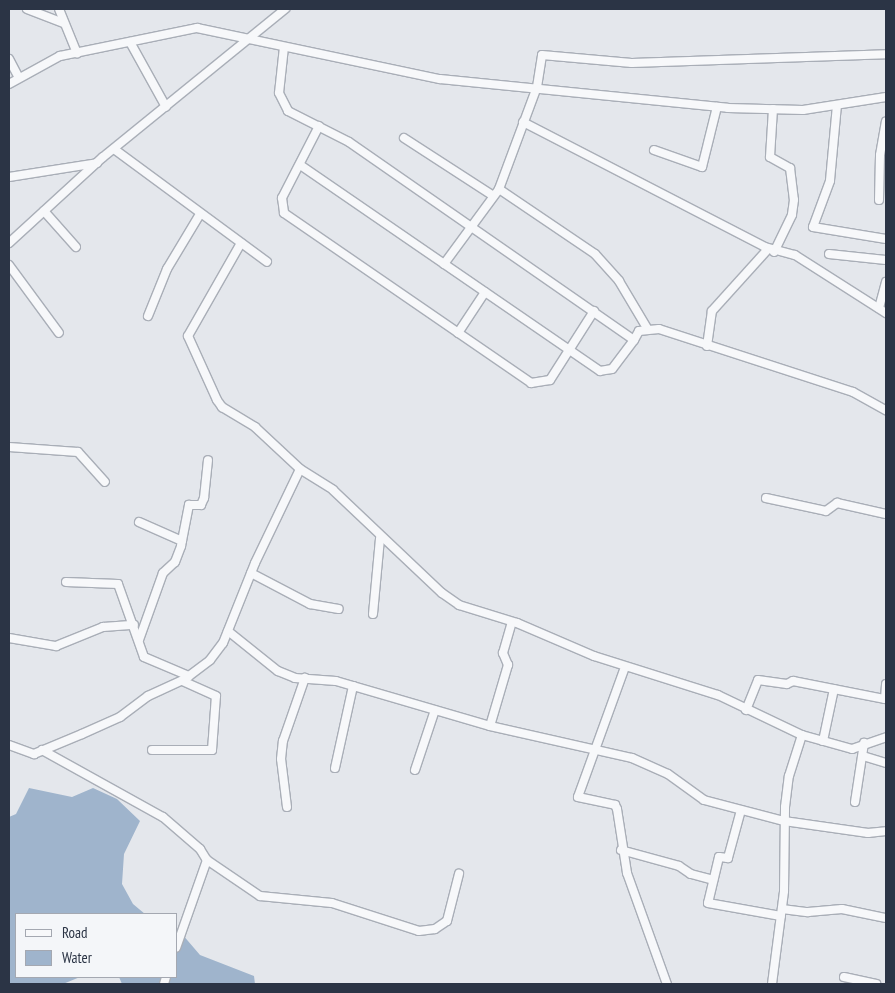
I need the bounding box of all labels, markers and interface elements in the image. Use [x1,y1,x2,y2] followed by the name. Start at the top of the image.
[15,913,178,978] legend
[62,923,88,942] text: Road
[62,948,92,967] text: Water

